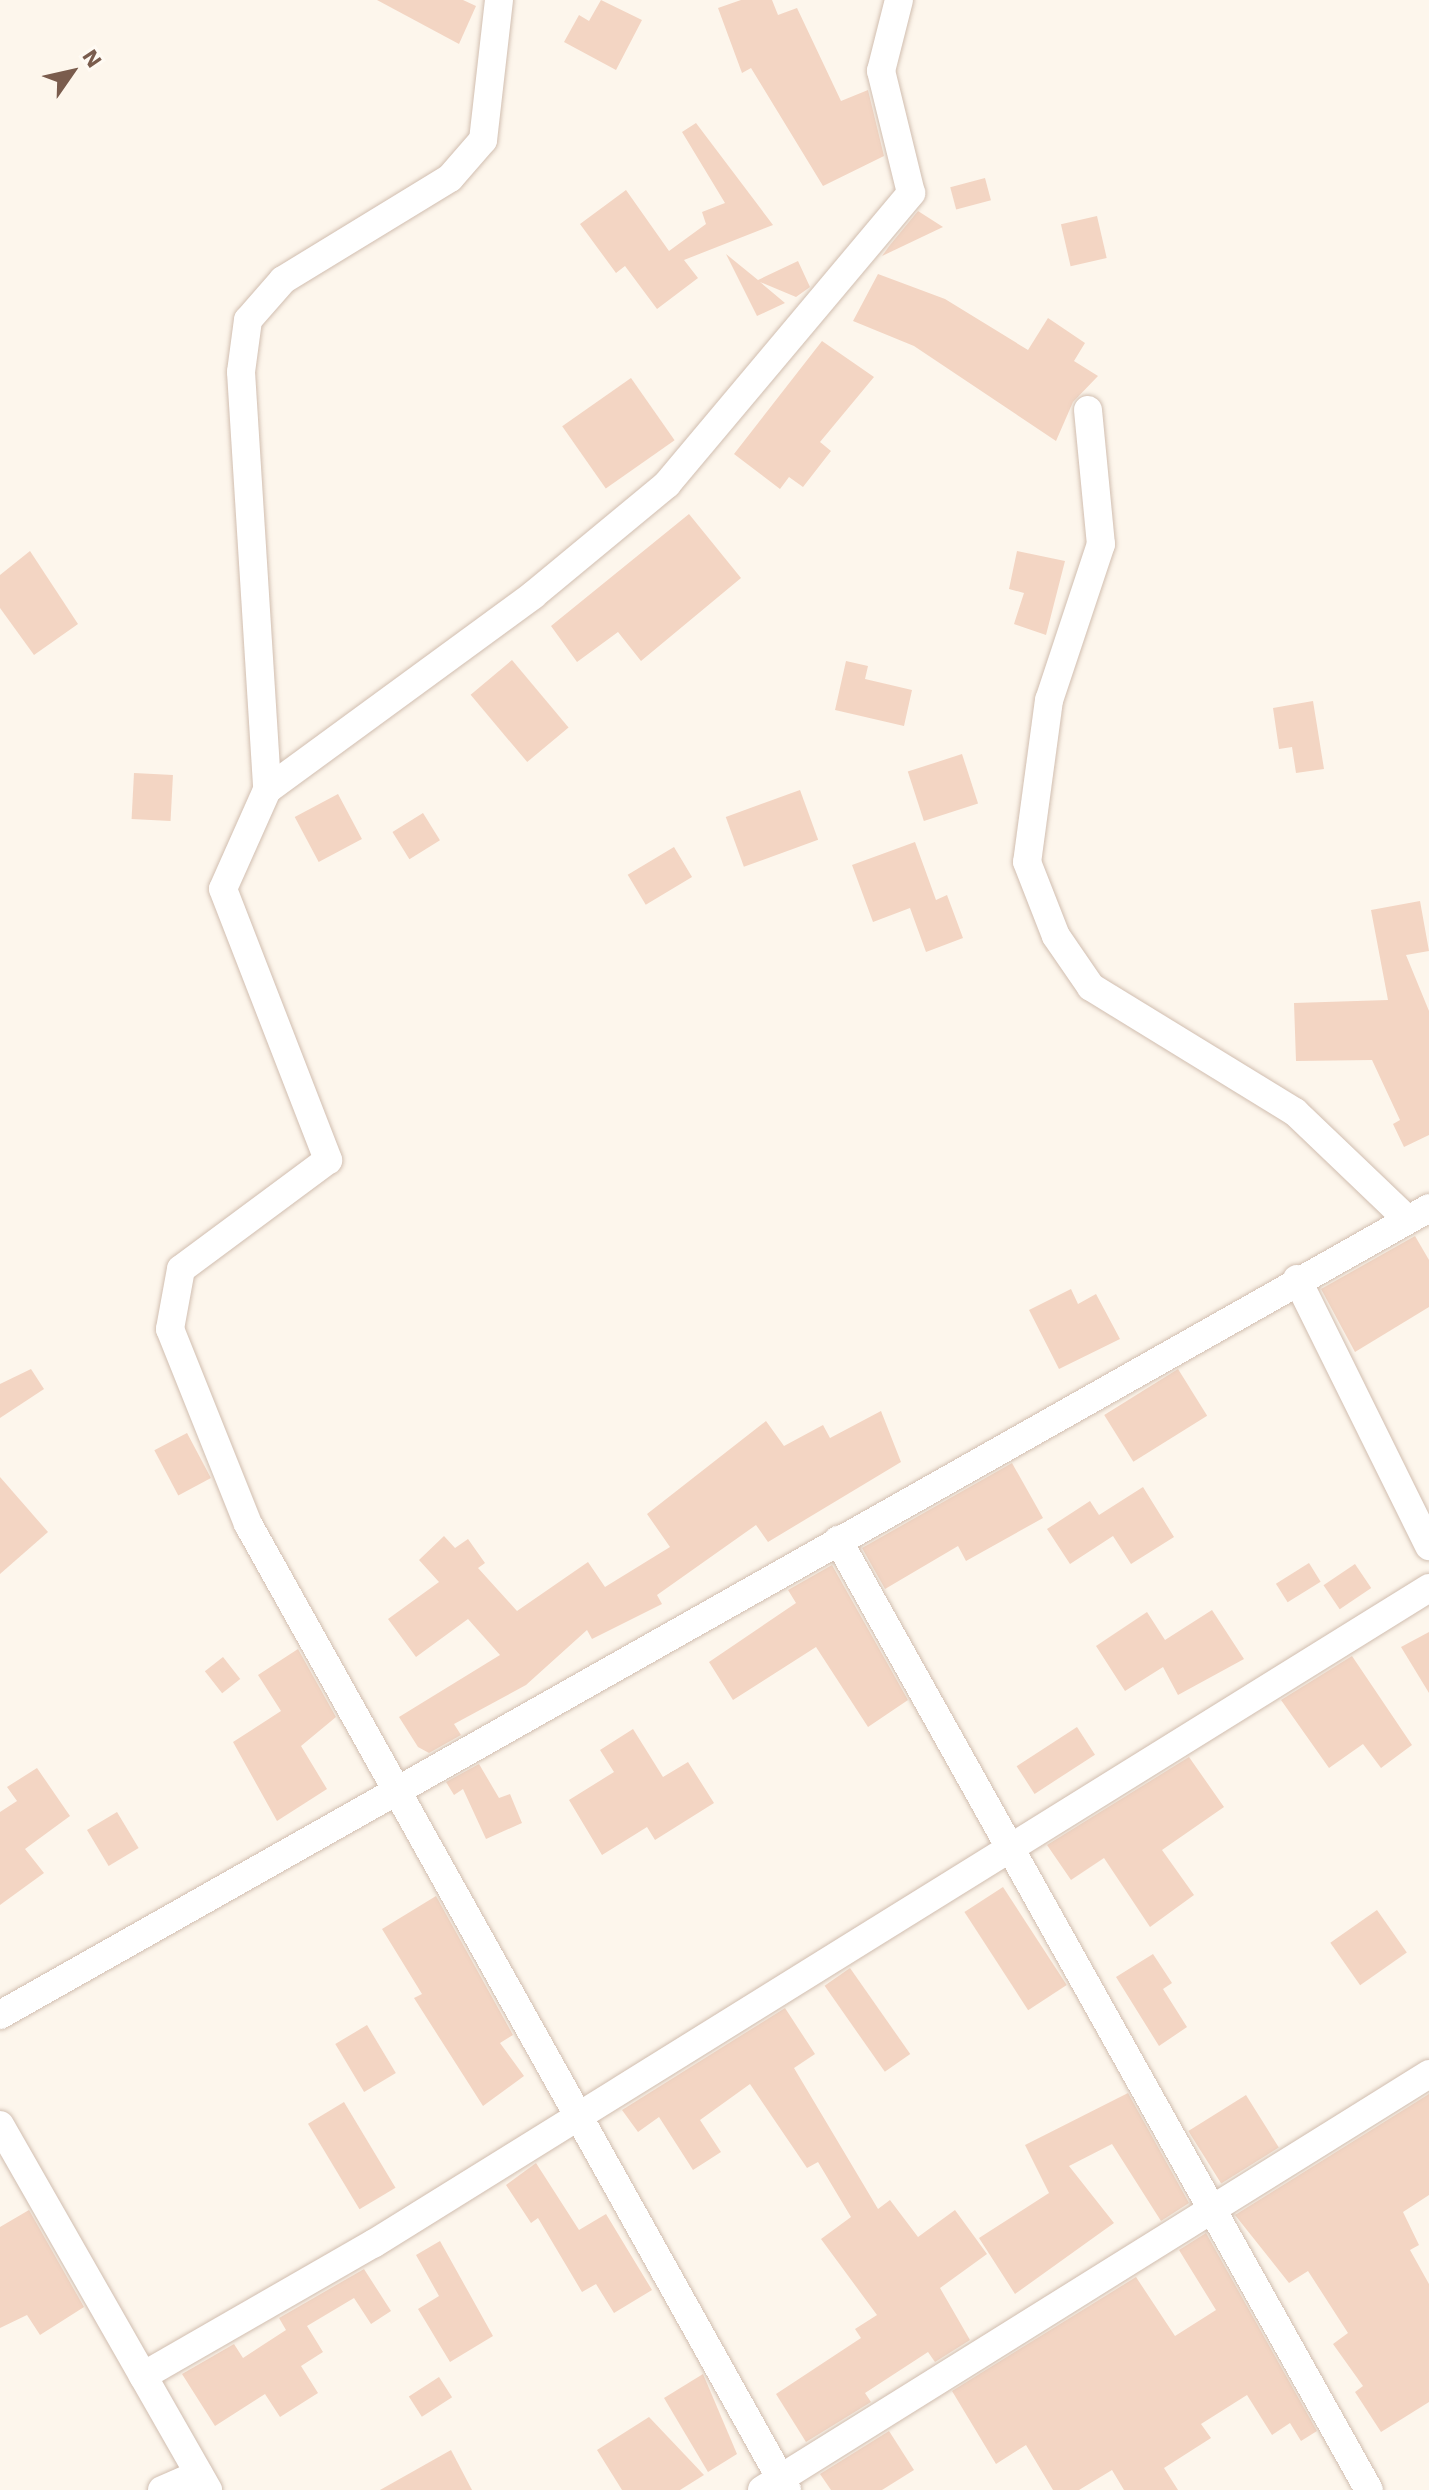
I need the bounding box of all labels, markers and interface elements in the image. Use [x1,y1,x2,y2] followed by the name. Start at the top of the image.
[32,32,112,112] north arrow
[77,45,107,72] text: N

